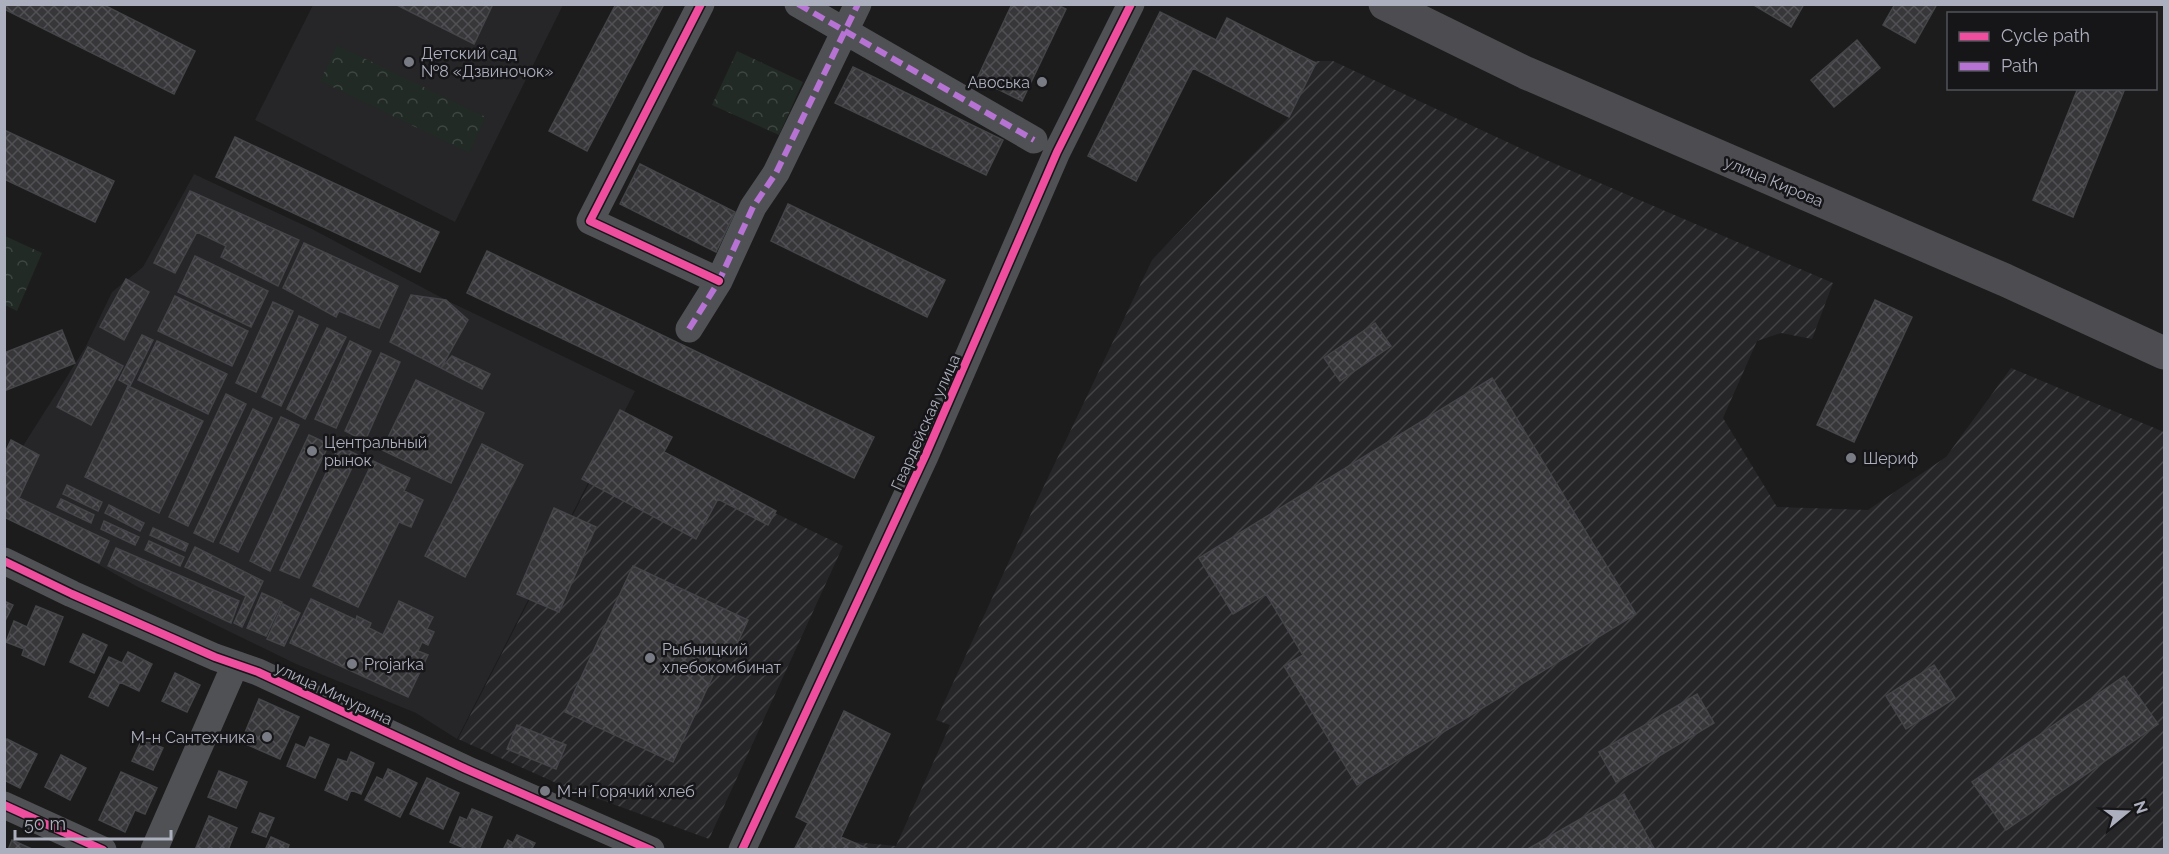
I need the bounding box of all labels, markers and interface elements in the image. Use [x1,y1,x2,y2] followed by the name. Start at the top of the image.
[1947,12,2157,90] legend
[2001,25,2090,46] text: Cycle path
[421,44,553,81] place label: Детский сад №8 «Дзвиночок»
[402,55,416,69] marker: Детский сад №8 «Дзвиночок»
[2001,55,2038,76] text: Path
[968,73,1030,92] place label: Авоська
[1035,75,1049,89] marker: Авоська
[1721,152,1826,211] street label: улица Кирова
[887,351,964,493] street label: Гвардейская улица
[324,433,427,470] place label: Центральный рынок
[305,444,319,458] marker: Центральный рынок
[1863,449,1918,468] place label: Шериф
[1844,451,1858,465] marker: Шериф
[662,640,782,677] place label: Рыбницкий хлебокомбинат
[643,651,657,665] marker: Рыбницкий хлебокомбинат
[364,655,424,674] place label: Projarka
[345,657,359,671] marker: Projarka
[272,658,395,729] street label: улица Мичурина
[131,728,255,747] place label: М-н Сантехника
[260,730,274,744] marker: М-н Сантехника
[557,782,695,801] place label: М-н Горячий хлеб
[2097,782,2157,842] north arrow
[538,784,552,798] marker: М-н Горячий хлеб
[2130,798,2152,816] text: N
[15,803,171,841] scale bar
[24,813,66,834] text: 50 m

